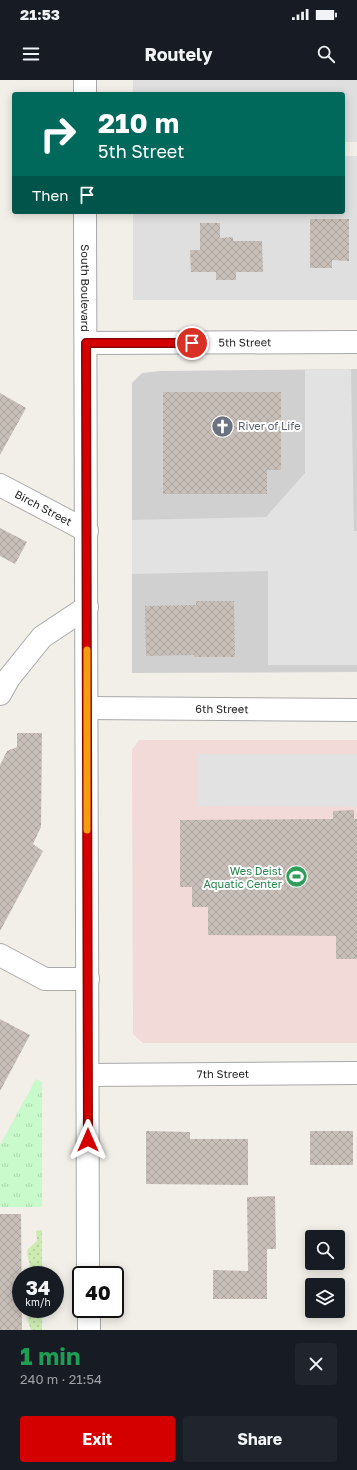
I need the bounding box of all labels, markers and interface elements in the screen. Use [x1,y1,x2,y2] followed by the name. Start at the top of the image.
[20,5,60,23] text: 21:53
[20,43,42,65] icon: menu
[144,43,213,65] text: Routely
[315,43,337,65] icon: search
[98,106,179,139] text: 210 m
[32,108,84,160] icon: right
[98,140,185,162] text: 5th Street
[76,184,98,206] icon: arrive
[32,186,68,204] text: Then
[79,244,92,332] street label: South Boulevard
[175,326,209,360] pin
[181,332,203,354] icon: arrive
[219,335,271,349] street label: 5th Street
[209,413,235,439] church icon: River of Life
[238,419,301,432] place label: River of Life
[13,487,74,528] street label: Birch Street
[195,702,249,715] street label: 6th Street
[204,864,283,890] place label: Wes Deist Aquatic Center
[284,864,310,890] sports icon: Wes Deist Aquatic Center
[197,1067,249,1080] street label: 7th Street
[67,1119,109,1161] position arrow
[305,1230,345,1318] map controls
[305,1230,345,1270] button: search
[72,1266,124,1318] speed limit sign: 40
[26,1275,50,1299] text: 34
[305,1278,345,1318] button: layers
[25,1296,51,1308] text: km/h
[20,1341,80,1370] text: 1 min
[295,1343,337,1385] button: close
[20,1371,102,1387] text: 240 m · 21:54
[20,1416,175,1462] button: Exit
[183,1416,337,1462] button: Share

